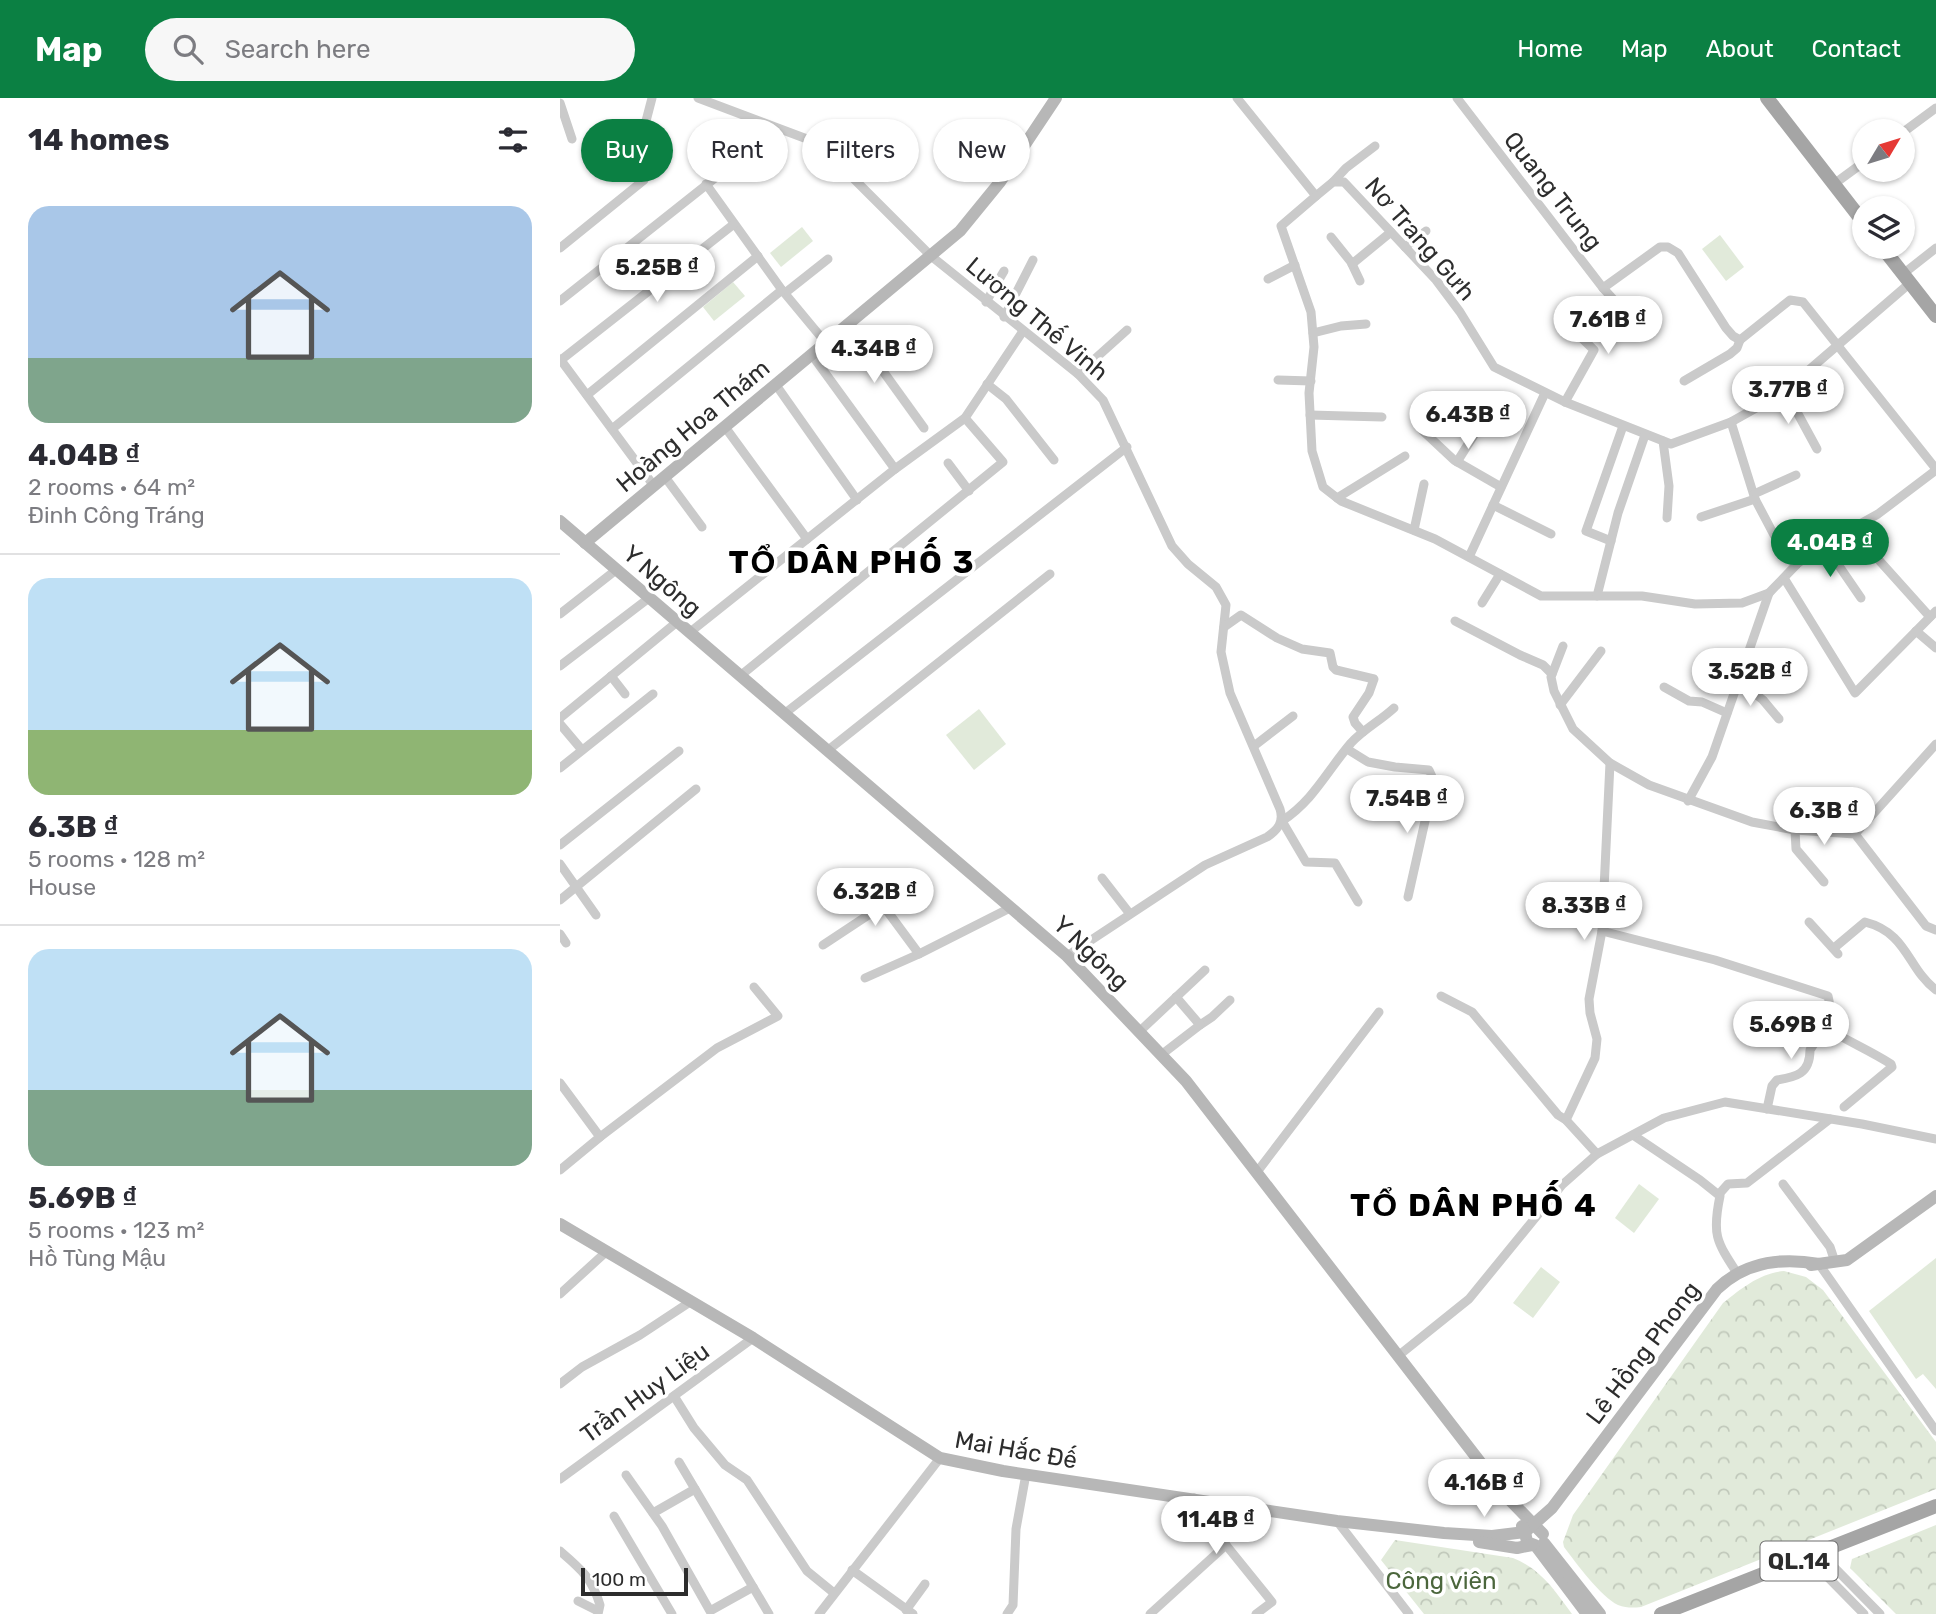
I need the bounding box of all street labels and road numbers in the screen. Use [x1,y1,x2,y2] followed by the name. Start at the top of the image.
[1498,126,1608,256] street label: Quang Trung
[1359,172,1481,306] street label: Nơ Trang Gưh
[960,250,1115,387] street label: Lương Thế Vinh
[611,354,775,498] street label: Hoàng Hoa Thám
[617,539,707,623] street label: Y Ngông
[1047,910,1135,996] street label: Y Ngông
[1579,1275,1706,1430] street label: Lê Hồng Phong
[574,1335,715,1449] street label: Trần Huy Liệu
[953,1423,1080,1475] street label: Mai Hắc Đế
[1760,1542,1838,1580] road number: QL.14

